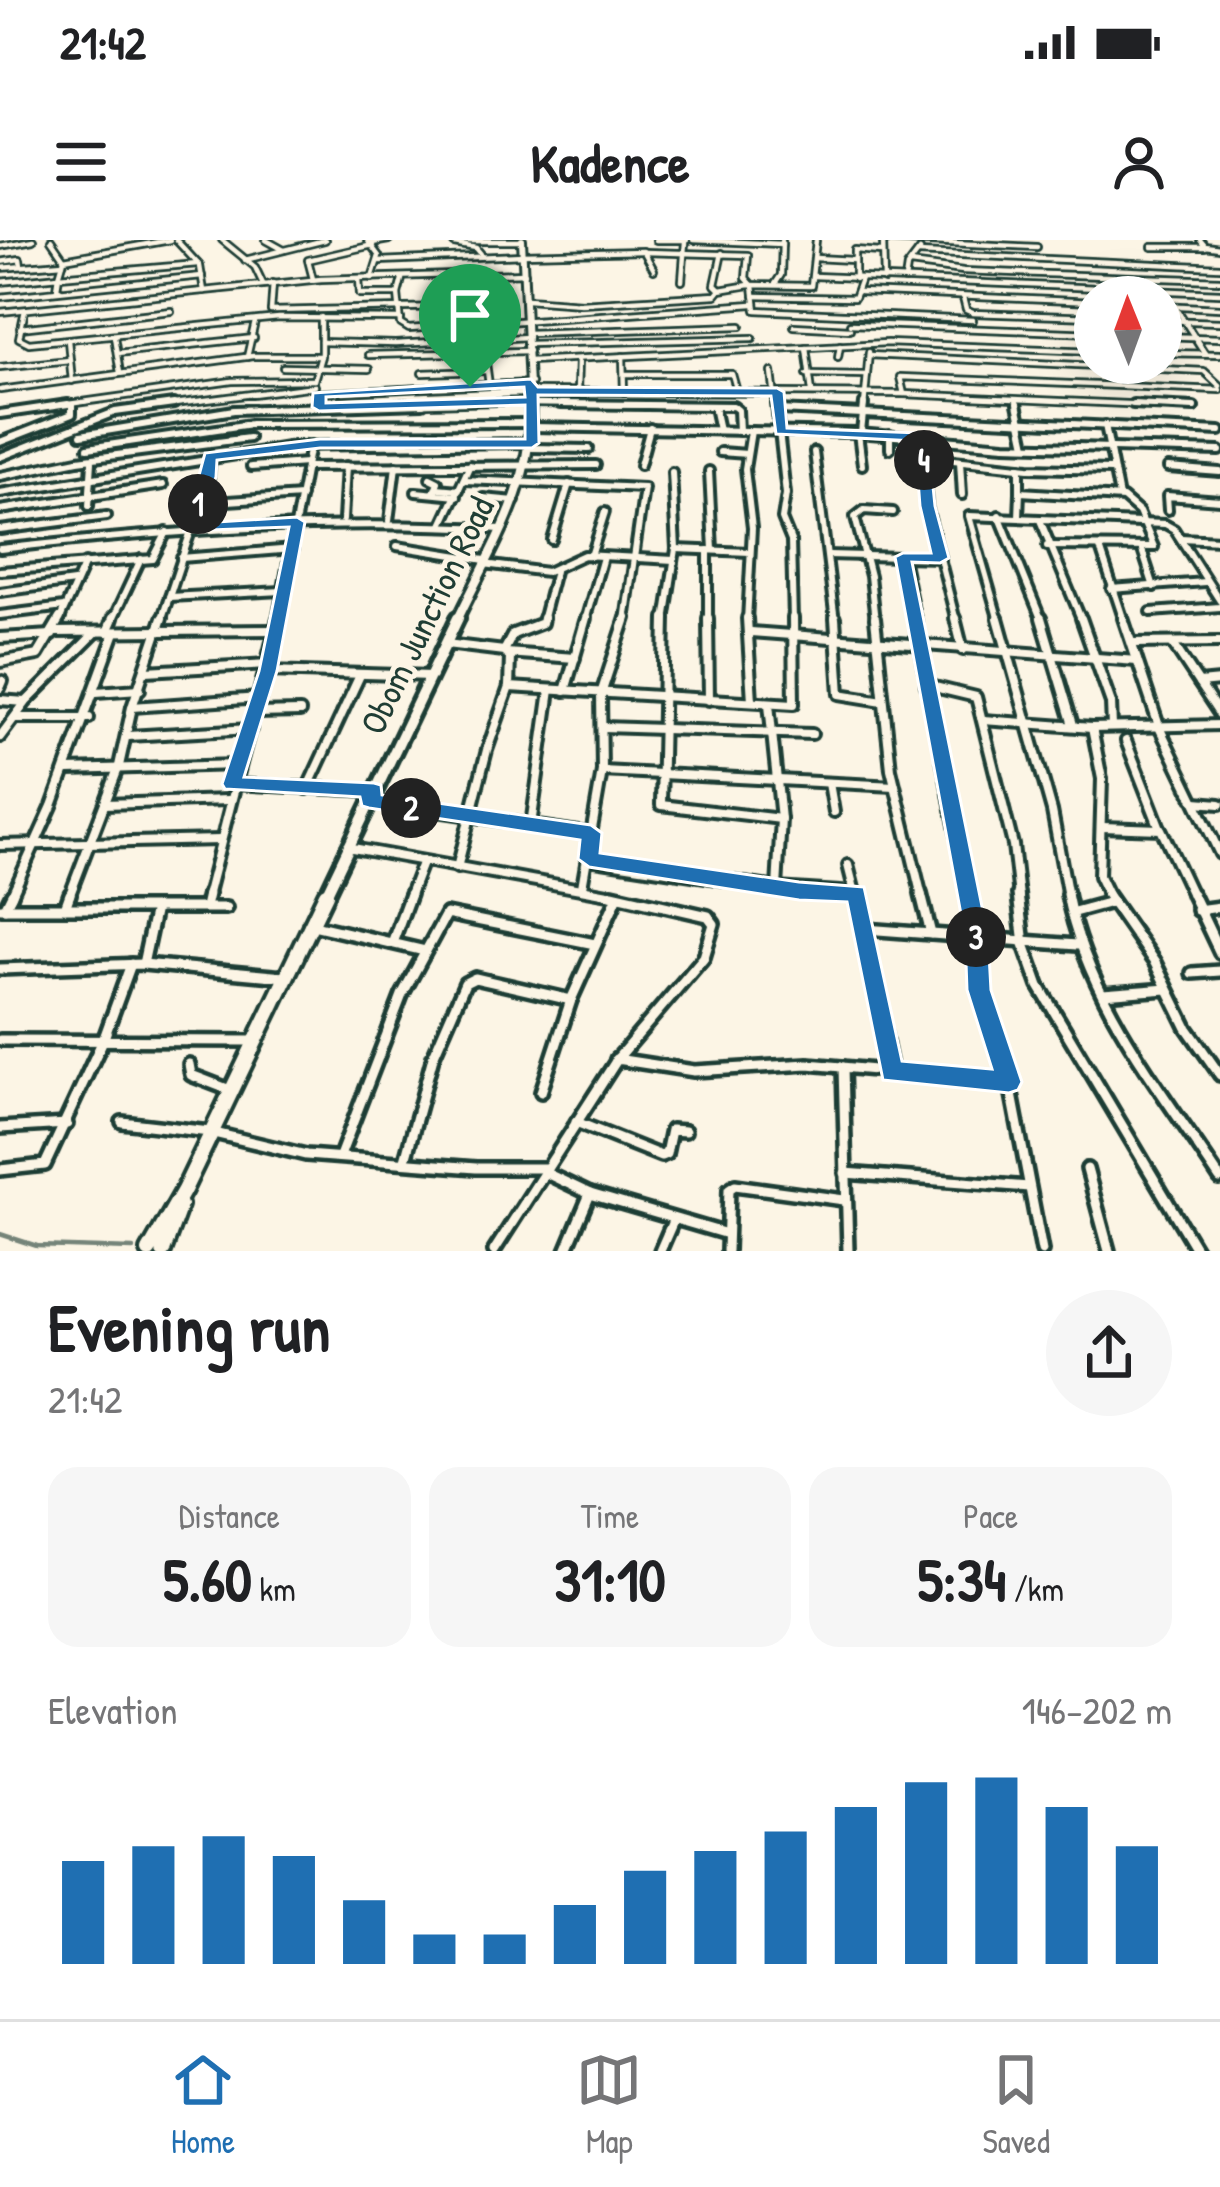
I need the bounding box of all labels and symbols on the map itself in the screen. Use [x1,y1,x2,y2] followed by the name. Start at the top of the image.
[419,264,521,387] pin
[1074,276,1182,384] north arrow
[894,430,954,490] pin: 4
[168,474,228,534] pin: 1
[347,488,505,742] street label: Obom Junction Road
[381,778,441,838] pin: 2
[946,907,1006,967] pin: 3

